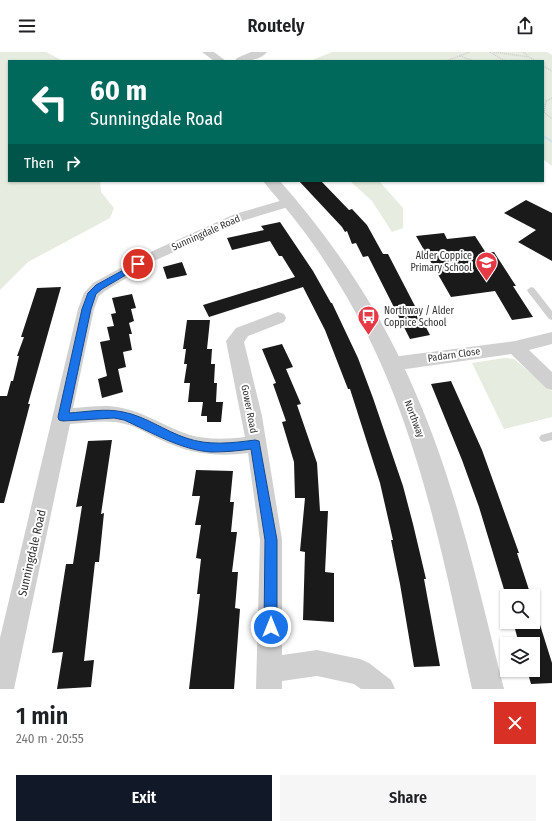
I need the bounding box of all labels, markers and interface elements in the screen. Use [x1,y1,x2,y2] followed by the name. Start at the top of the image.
[16,15,38,37] icon: menu
[248,15,304,37] text: Routely
[514,15,536,37] icon: share
[90,74,147,107] text: 60 m
[24,76,76,128] icon: left
[90,108,223,130] text: Sunningdale Road
[62,152,84,174] icon: right
[24,154,54,172] text: Then
[170,213,242,253] street label: Sunningdale Road
[121,247,155,281] pin
[474,249,500,282] school or university icon: Alder Coppice Primary School
[410,250,472,274] place label: Alder Coppice Primary School
[127,253,149,275] icon: arrive
[356,304,382,337] bus stop icon: Northway / Alder Coppice School
[384,305,455,329] place label: Northway / Alder Coppice School
[427,345,481,365] street label: Padarn Close
[238,384,260,434] street label: Gower Road
[401,399,427,440] street label: Northway
[15,508,49,598] street label: Sunningdale Road
[500,589,540,677] map controls
[500,589,540,629] button: search
[250,606,292,648] position arrow
[500,637,540,677] button: layers
[16,702,68,730] text: 1 min
[494,702,536,744] button: close
[16,731,84,746] text: 240 m · 20:55
[16,775,272,821] button: Exit
[280,775,536,821] button: Share

